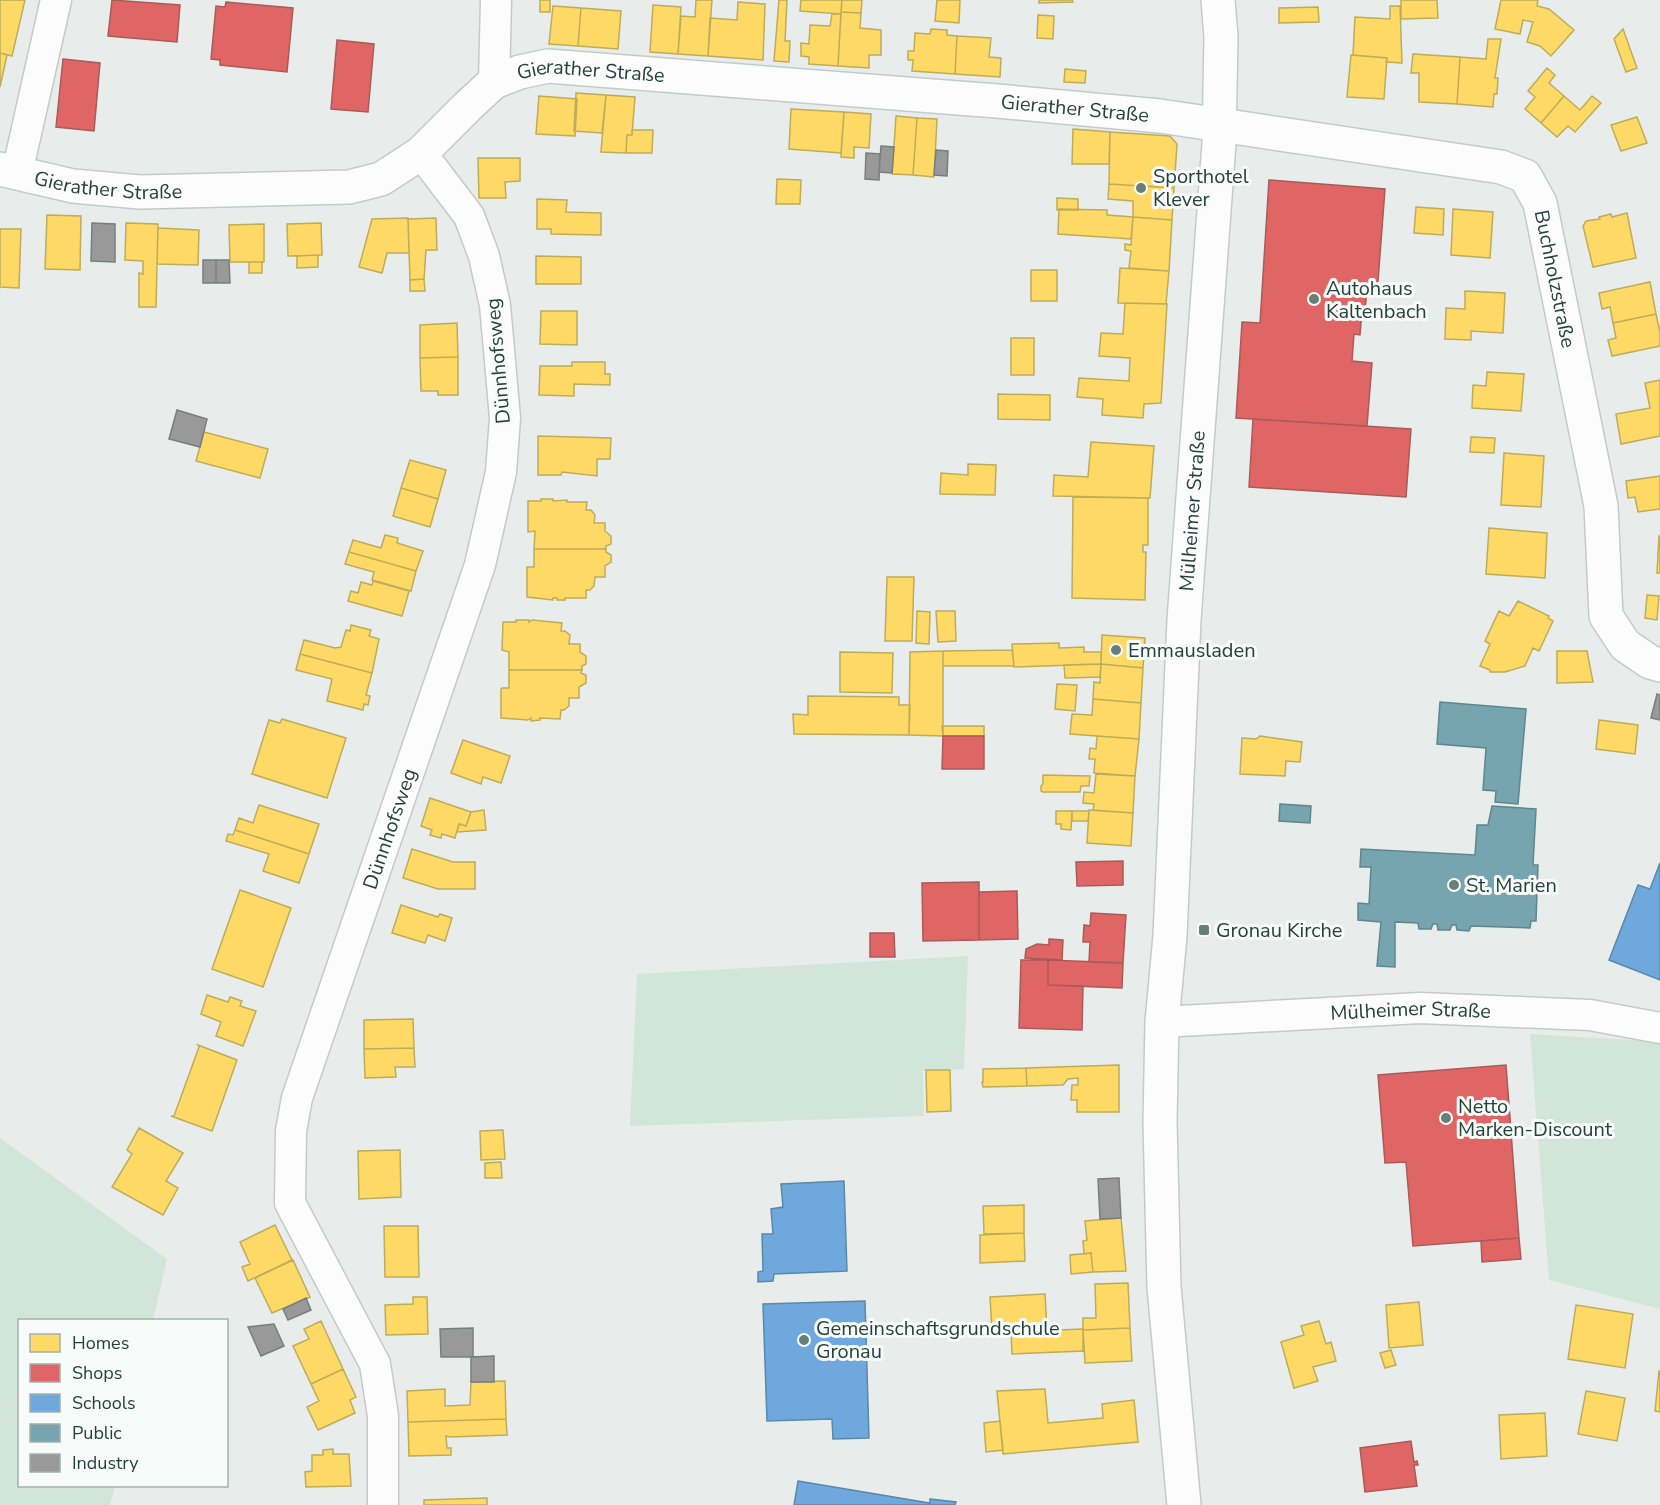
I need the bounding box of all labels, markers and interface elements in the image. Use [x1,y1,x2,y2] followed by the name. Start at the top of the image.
[514,52,666,89] street label: Gierather Straße
[1000,88,1150,128] street label: Gierather Straße
[1153,163,1249,213] place label: Sporthotel Klever
[32,164,182,206] street label: Gierather Straße
[1134,181,1148,195] marker: Sporthotel Klever
[1528,207,1582,350] street label: Buchholzstraße
[1326,275,1427,325] place label: Autohaus Kaltenbach
[1307,292,1321,306] marker: Autohaus Kaltenbach
[479,297,517,425] street label: Dünnhofsweg
[1173,430,1211,592] street label: Mülheimer Straße
[1128,637,1256,664] place label: Emmausladen
[1109,643,1123,657] marker: Emmausladen
[356,765,423,893] street label: Dünnhofsweg
[1466,872,1557,899] place label: St. Marien
[1447,878,1461,892] marker: St. Marien
[1216,917,1342,944] place label: Gronau Kirche
[1197,923,1211,937] marker: Gronau Kirche
[1330,994,1492,1026] street label: Mülheimer Straße
[1458,1093,1613,1143] place label: Netto Marken-Discount
[1439,1111,1453,1125] marker: Netto Marken-Discount
[816,1315,1060,1365] place label: Gemeinschaftsgrundschule Gronau
[18,1319,228,1487] legend
[72,1331,129,1355] text: Homes
[797,1333,811,1347] marker: Gemeinschaftsgrundschule Gronau
[72,1361,122,1385] text: Shops
[72,1391,136,1415] text: Schools
[72,1421,122,1445] text: Public
[72,1451,139,1475] text: Industry

